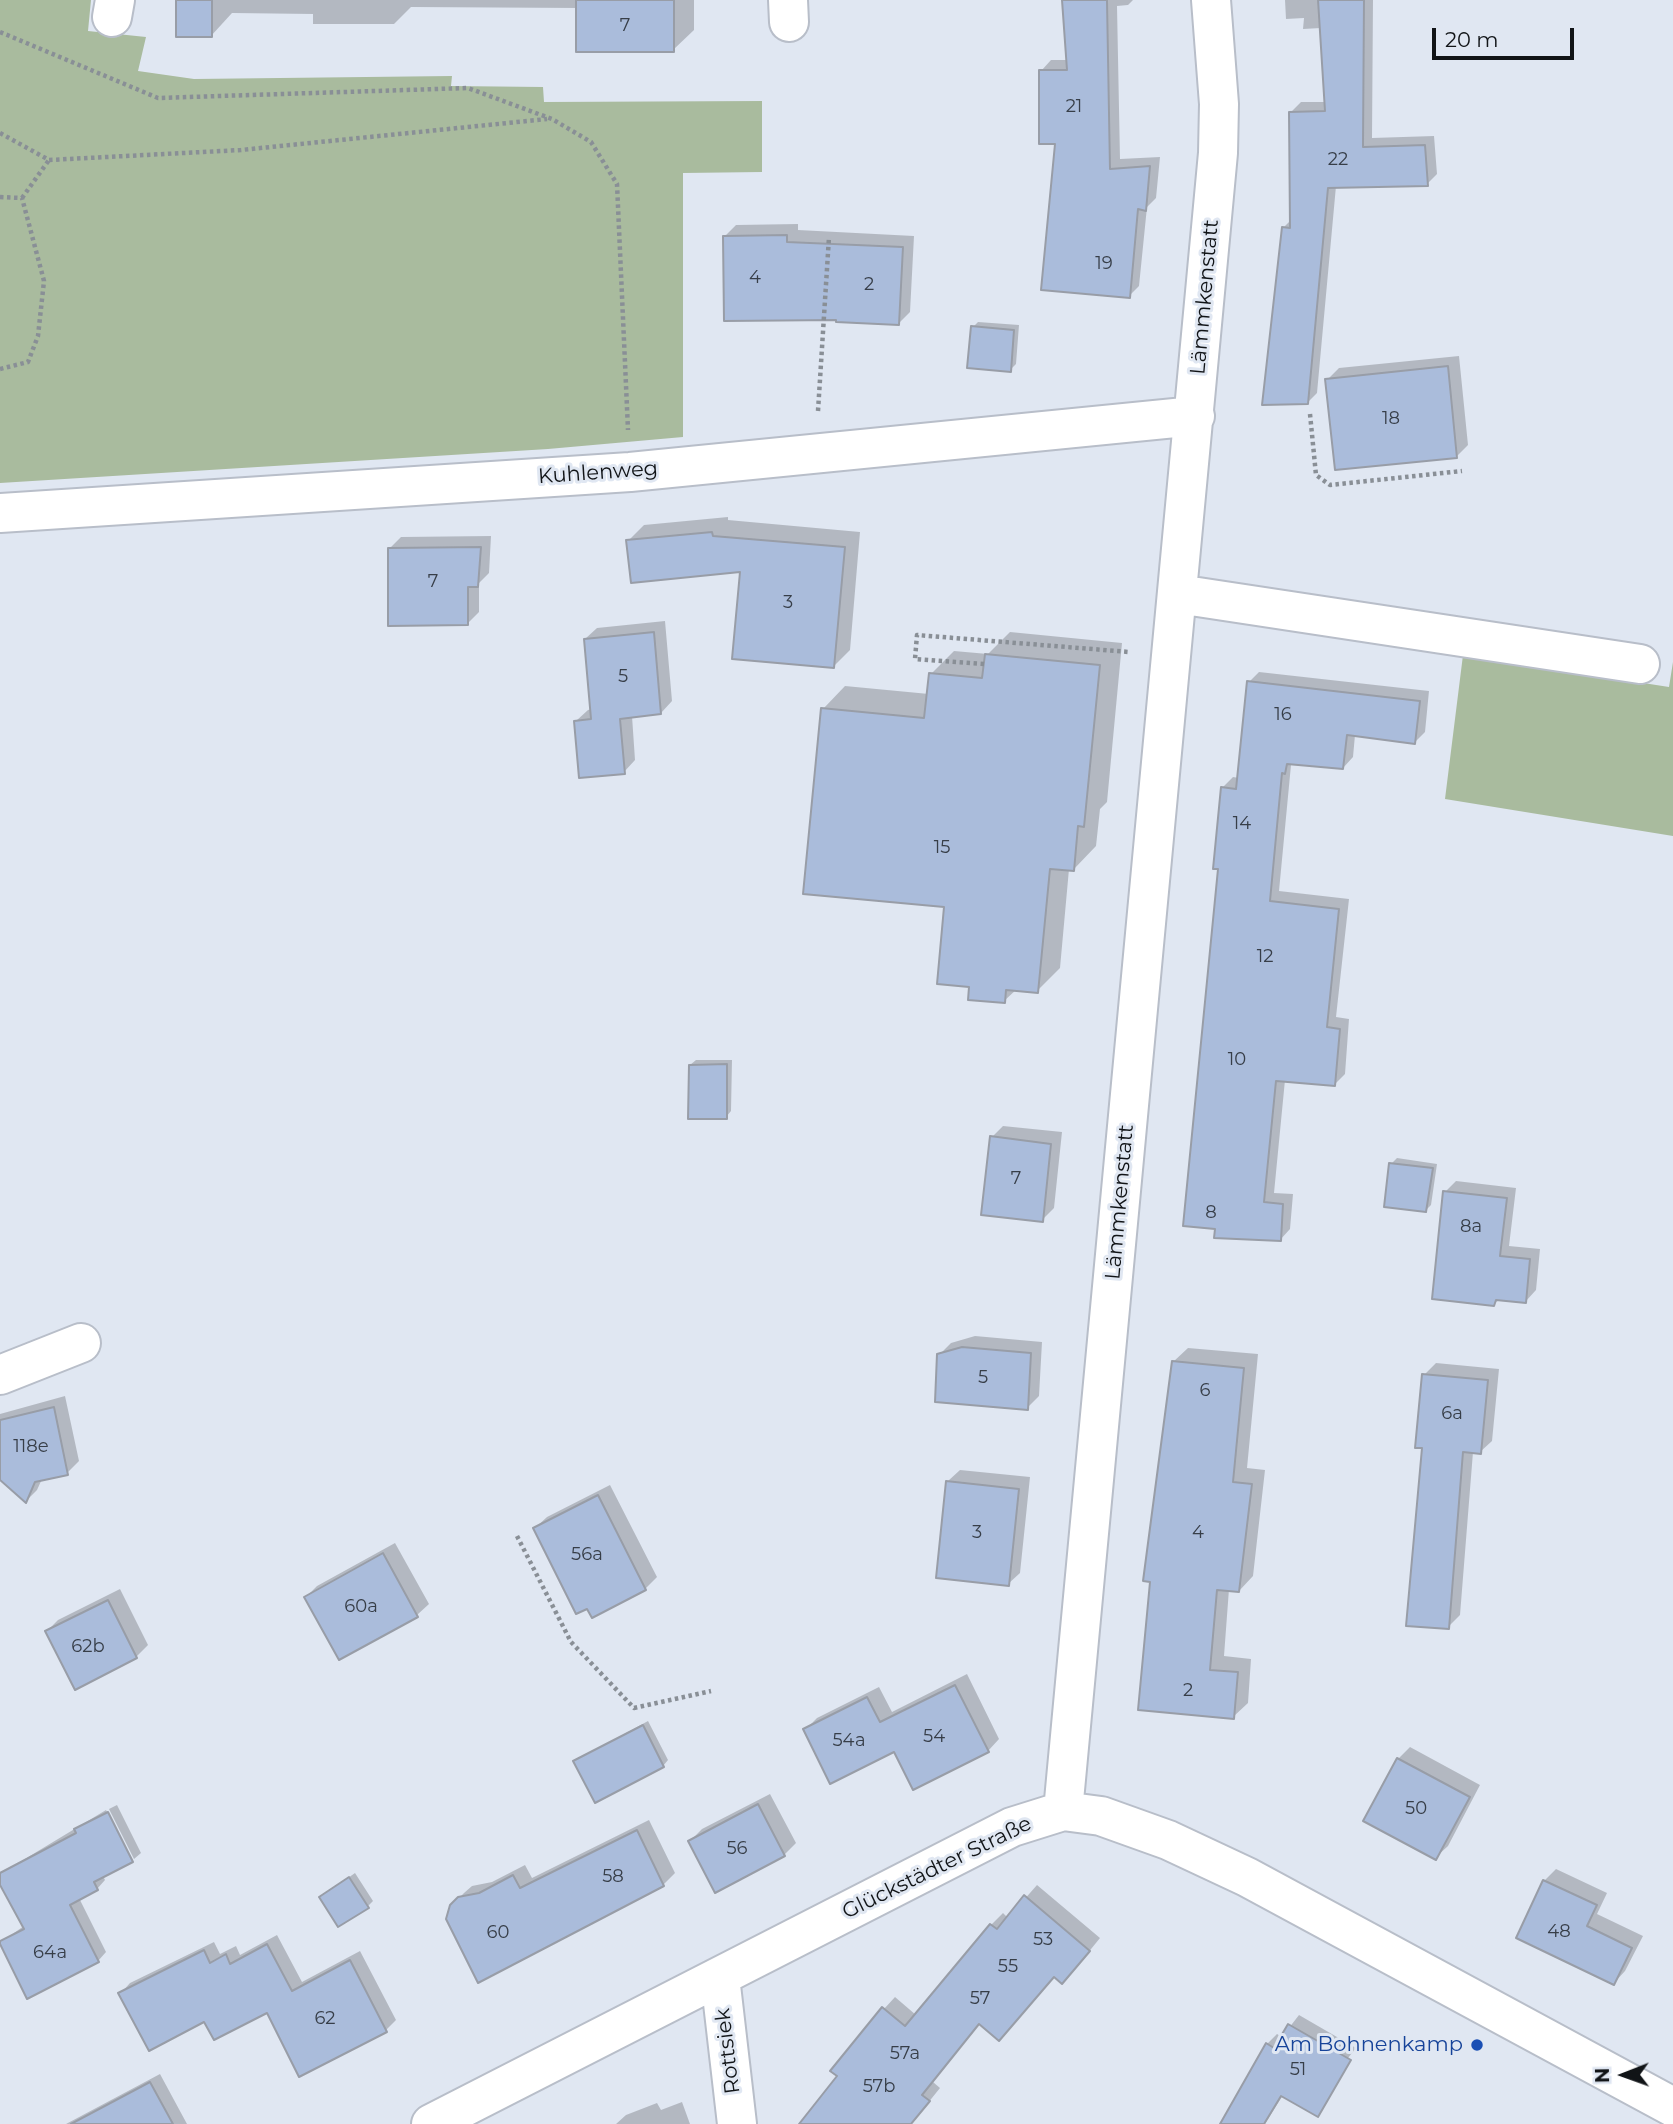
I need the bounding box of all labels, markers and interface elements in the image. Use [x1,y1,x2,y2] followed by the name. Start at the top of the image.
[1435,14,1577,58] scale bar
[620,15,630,37] house number: 7
[1445,27,1499,52] text: 20 m
[1066,96,1082,118] house number: 21
[1328,149,1348,171] house number: 22
[1186,218,1224,376] street label: Lämmkenstatt
[1095,253,1113,275] house number: 19
[749,267,761,289] house number: 4
[864,274,874,296] house number: 2
[1382,408,1400,430] house number: 18
[537,456,659,490] street label: Kuhlenweg
[428,571,438,593] house number: 7
[783,592,793,614] house number: 3
[618,666,628,688] house number: 5
[1274,704,1292,726] house number: 16
[1233,813,1251,835] house number: 14
[934,837,950,859] house number: 15
[1257,946,1273,968] house number: 12
[1228,1049,1246,1071] house number: 10
[1101,1123,1139,1281] street label: Lämmkenstatt
[1011,1168,1021,1190] house number: 7
[1205,1202,1217,1224] house number: 8
[1460,1216,1482,1238] house number: 8a
[978,1367,988,1389] house number: 5
[1200,1380,1210,1402] house number: 6
[1441,1403,1463,1425] house number: 6a
[13,1436,49,1458] house number: 118e
[972,1522,982,1544] house number: 3
[1192,1522,1204,1544] house number: 4
[571,1544,603,1566] house number: 56a
[344,1596,378,1618] house number: 60a
[71,1636,105,1658] house number: 62b
[1183,1680,1193,1702] house number: 2
[923,1726,945,1748] house number: 54
[832,1730,866,1752] house number: 54a
[1405,1798,1427,1820] house number: 50
[838,1811,1036,1925] street label: Glückstädter Straße
[726,1838,748,1860] house number: 56
[602,1866,624,1888] house number: 58
[1547,1921,1571,1943] house number: 48
[487,1922,509,1944] house number: 60
[1033,1929,1053,1951] house number: 53
[33,1942,67,1964] house number: 64a
[998,1956,1018,1978] house number: 55
[970,1988,990,2010] house number: 57
[710,2007,746,2095] street label: Rottsiek
[314,2008,336,2030] house number: 62
[1275,2032,1463,2058] place label: Am Bohnenkamp
[1469,2037,1485,2053] marker: Am Bohnenkamp
[1589,2040,1659,2110] north arrow
[890,2043,920,2065] house number: 57a
[1290,2059,1306,2081] house number: 51
[1591,2068,1614,2083] text: N
[863,2076,895,2098] house number: 57b

